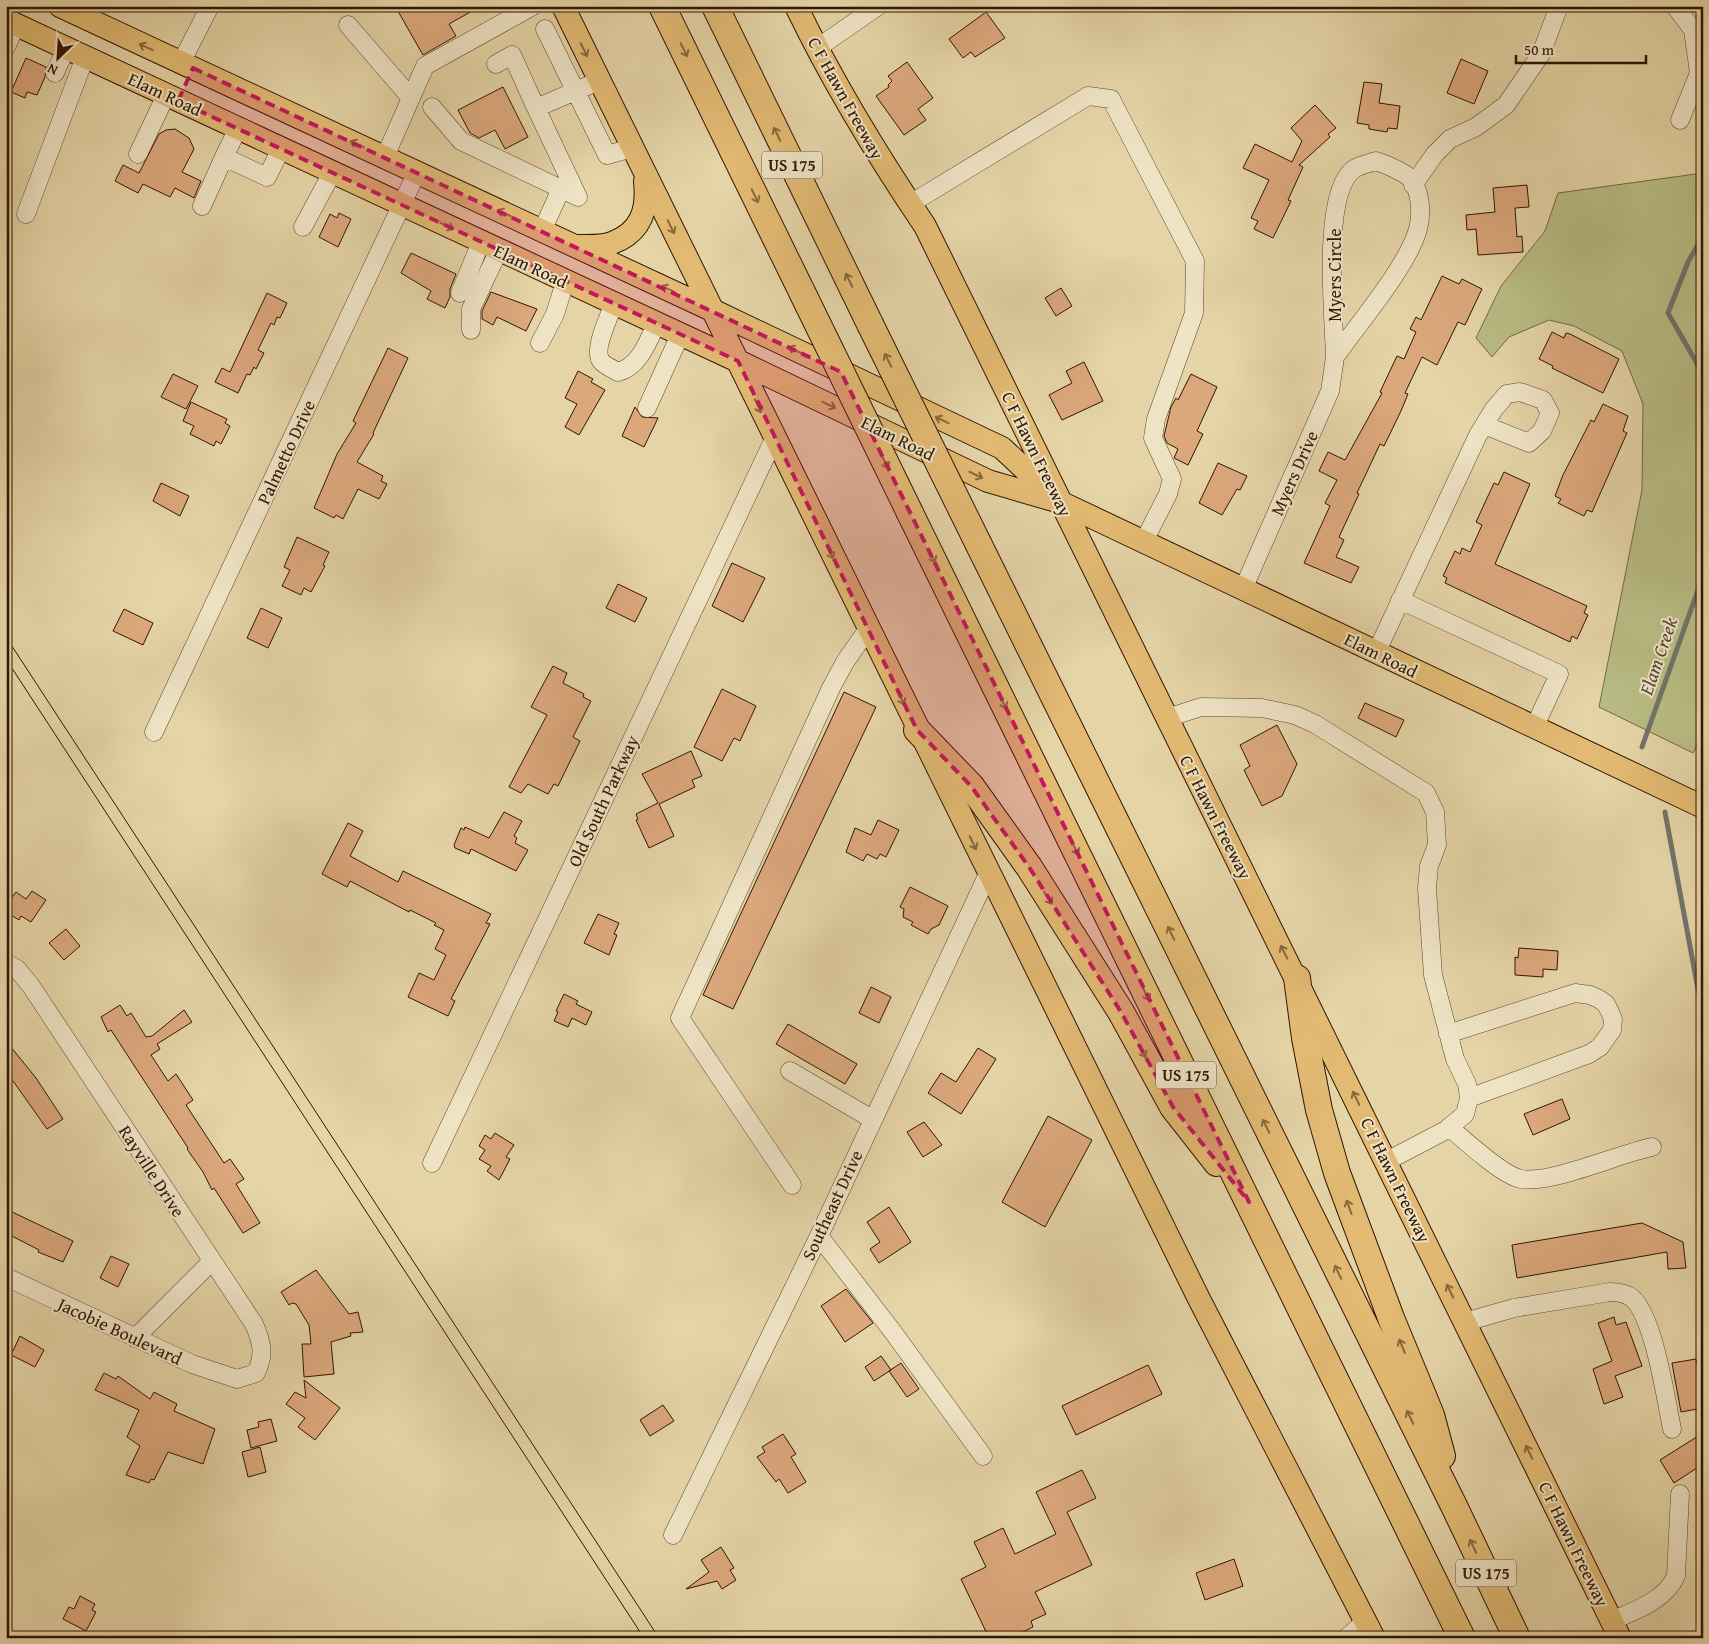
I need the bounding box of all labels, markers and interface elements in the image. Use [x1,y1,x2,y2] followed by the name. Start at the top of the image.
[32,32,82,82] north arrow
[801,32,891,164] street label: C F Hawn Freeway
[1516,32,1646,64] scale bar
[1524,39,1555,60] text: 50 m
[139,41,154,51] one-way arrow
[580,42,589,57] one-way arrow
[679,42,689,57] one-way arrow
[43,58,61,81] text: N
[123,65,207,123] street label: Elam Road
[772,127,782,142] one-way arrow
[350,139,365,149] one-way arrow
[762,152,822,178] road number: US 175
[751,188,760,203] one-way arrow
[497,208,512,218] one-way arrow
[666,220,676,235] one-way arrow
[439,222,454,232] one-way arrow
[1321,228,1348,322] street label: Myers Circle
[489,237,573,295] street label: Elam Road
[844,273,854,288] one-way arrow
[660,284,675,294] one-way arrow
[788,345,803,354] one-way arrow
[883,352,893,367] one-way arrow
[995,387,1079,521] street label: C F Hawn Freeway
[250,395,322,509] street label: Palmetto Drive
[754,398,764,413] one-way arrow
[821,401,836,410] one-way arrow
[857,409,940,468] street label: Elam Road
[935,415,950,424] one-way arrow
[1263,426,1325,520] street label: Myers Drive
[880,454,890,469] one-way arrow
[968,471,983,481] one-way arrow
[825,544,835,559] one-way arrow
[928,548,937,563] one-way arrow
[1631,613,1684,699] water label: Elam Creek
[1340,626,1423,685] street label: Elam Road
[896,690,906,705] one-way arrow
[999,694,1009,709] one-way arrow
[561,731,645,871] street label: Old South Parkway
[1173,750,1259,884] street label: C F Hawn Freeway
[969,835,978,850] one-way arrow
[1071,840,1080,855] one-way arrow
[1044,890,1054,904] one-way arrow
[1166,926,1175,941] one-way arrow
[1279,945,1288,960] one-way arrow
[1142,986,1152,1001] one-way arrow
[1138,1043,1147,1058] one-way arrow
[1156,1062,1216,1088] road number: US 175
[1350,1090,1360,1105] one-way arrow
[1354,1113,1438,1247] street label: C F Hawn Freeway
[1261,1119,1270,1134] one-way arrow
[112,1120,192,1222] street label: Rayville Drive
[795,1145,869,1265] street label: Southeast Drive
[1344,1200,1353,1215] one-way arrow
[1333,1264,1343,1279] one-way arrow
[1445,1284,1454,1299] one-way arrow
[51,1289,187,1372] street label: Jacobie Boulevard
[1397,1339,1406,1354] one-way arrow
[1405,1410,1414,1425] one-way arrow
[1524,1445,1534,1460] one-way arrow
[1532,1477,1616,1611] street label: C F Hawn Freeway
[1468,1539,1478,1554] one-way arrow
[1456,1560,1516,1586] road number: US 175

